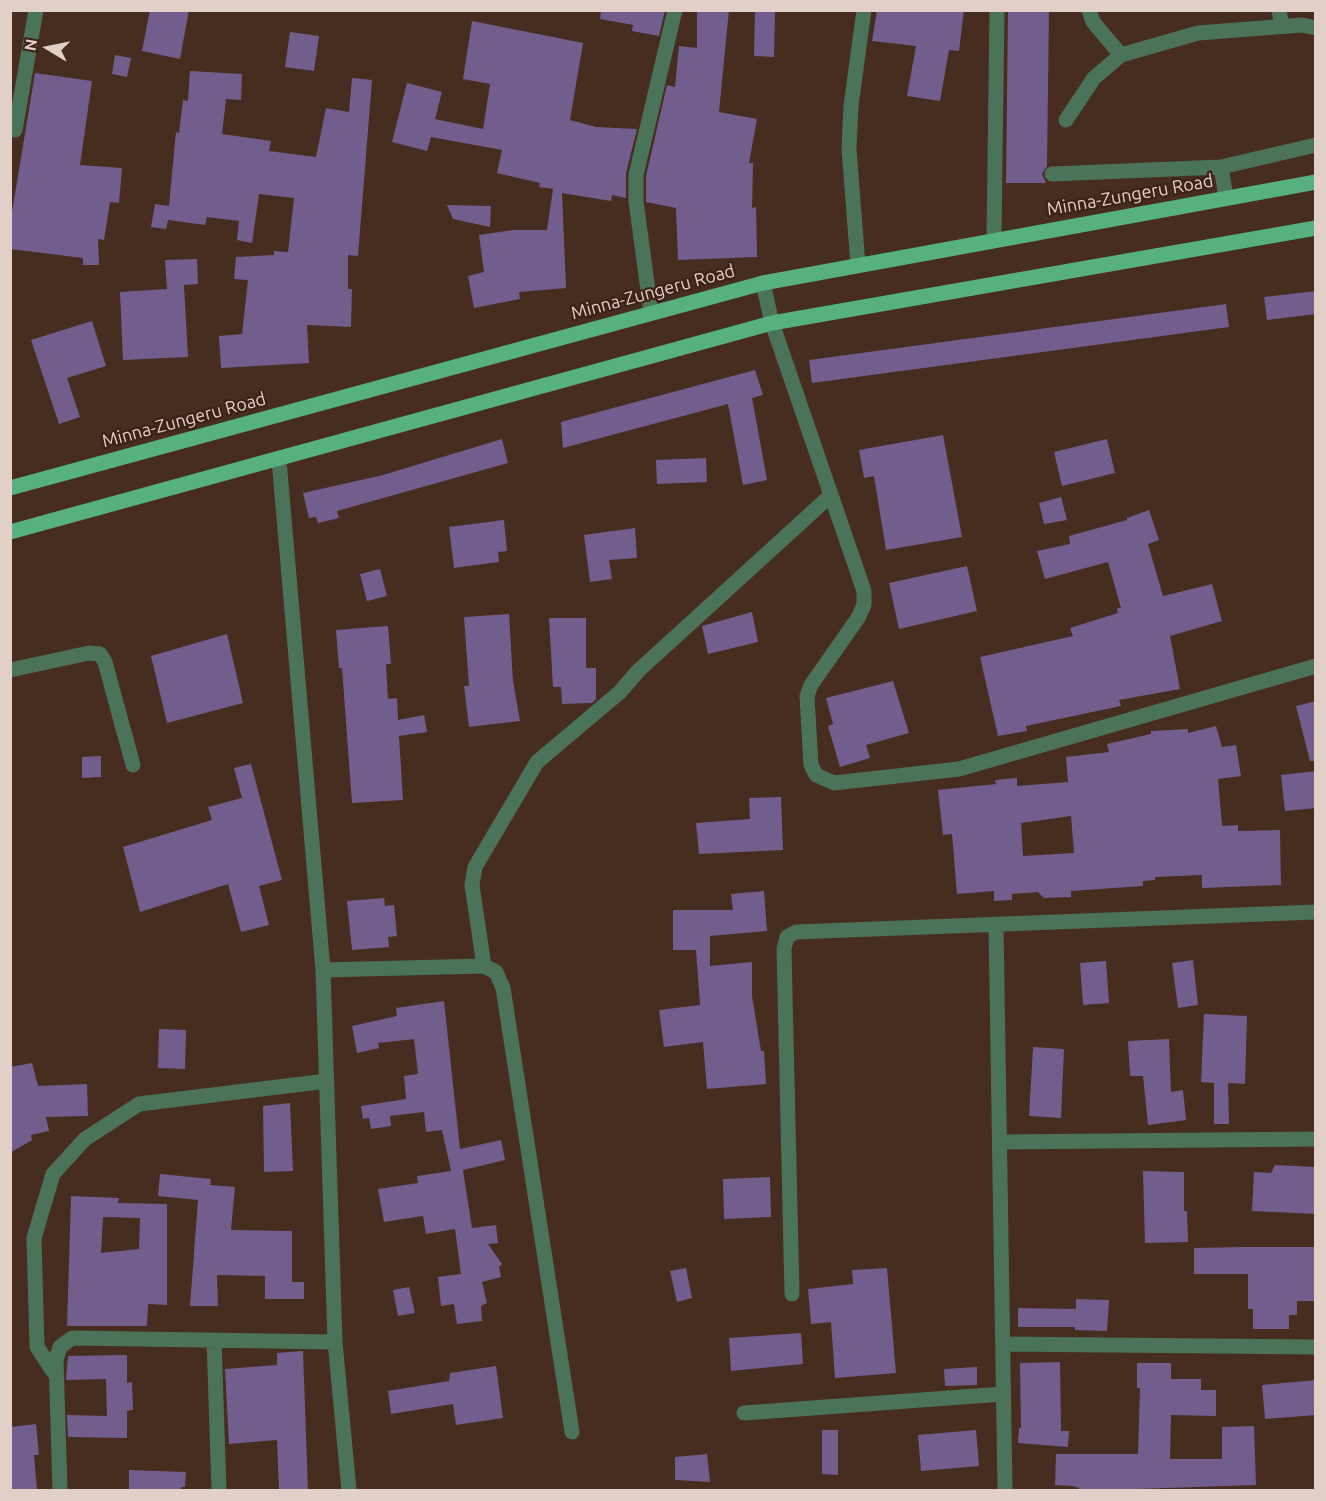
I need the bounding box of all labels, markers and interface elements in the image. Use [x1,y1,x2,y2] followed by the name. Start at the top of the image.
[18,18,78,78] north arrow
[20,37,40,52] text: N
[1045,170,1215,220] street label: Minna-Zungeru Road
[569,260,737,324] street label: Minna-Zungeru Road
[100,388,268,452] street label: Minna-Zungeru Road

